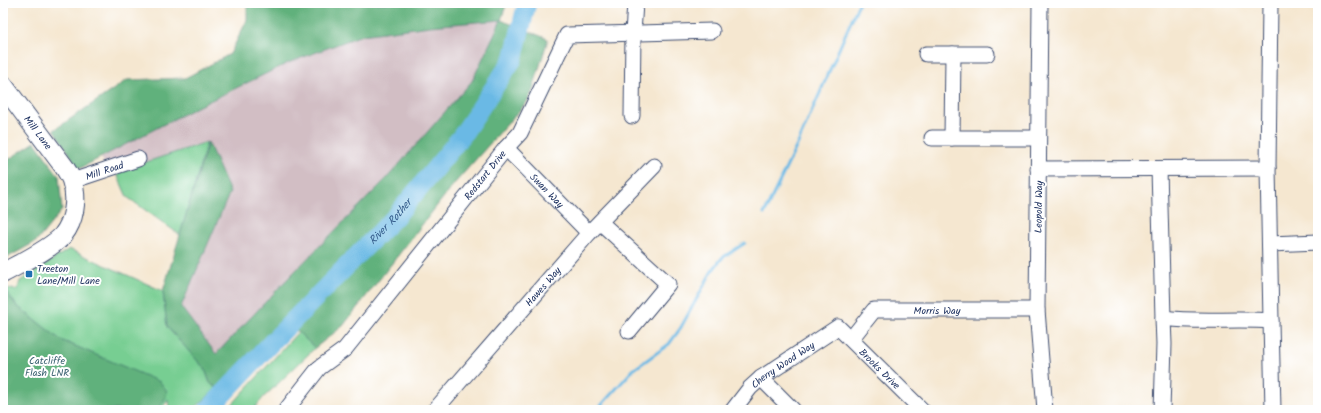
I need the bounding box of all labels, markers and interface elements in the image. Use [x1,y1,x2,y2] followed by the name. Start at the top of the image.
[19,112,56,154] street label: Mill Lane
[460,146,511,204] street label: Redstart Drive
[83,157,127,185] street label: Mill Road
[526,170,568,212] street label: Swan Way
[1031,180,1047,233] street label: Leopold Way
[365,193,418,249] water label: River Rother
[37,261,100,289] place label: Treeton Lane/Mill Lane
[522,263,565,310] street label: Hawes Way
[24,269,34,279] marker: Treeton Lane/Mill Lane
[914,303,961,319] street label: Morris Way
[748,337,818,393] street label: Cherry Wood Way
[855,345,904,394] street label: Brooks Drive
[25,353,69,381] park label: Catcliffe Flash LNR

